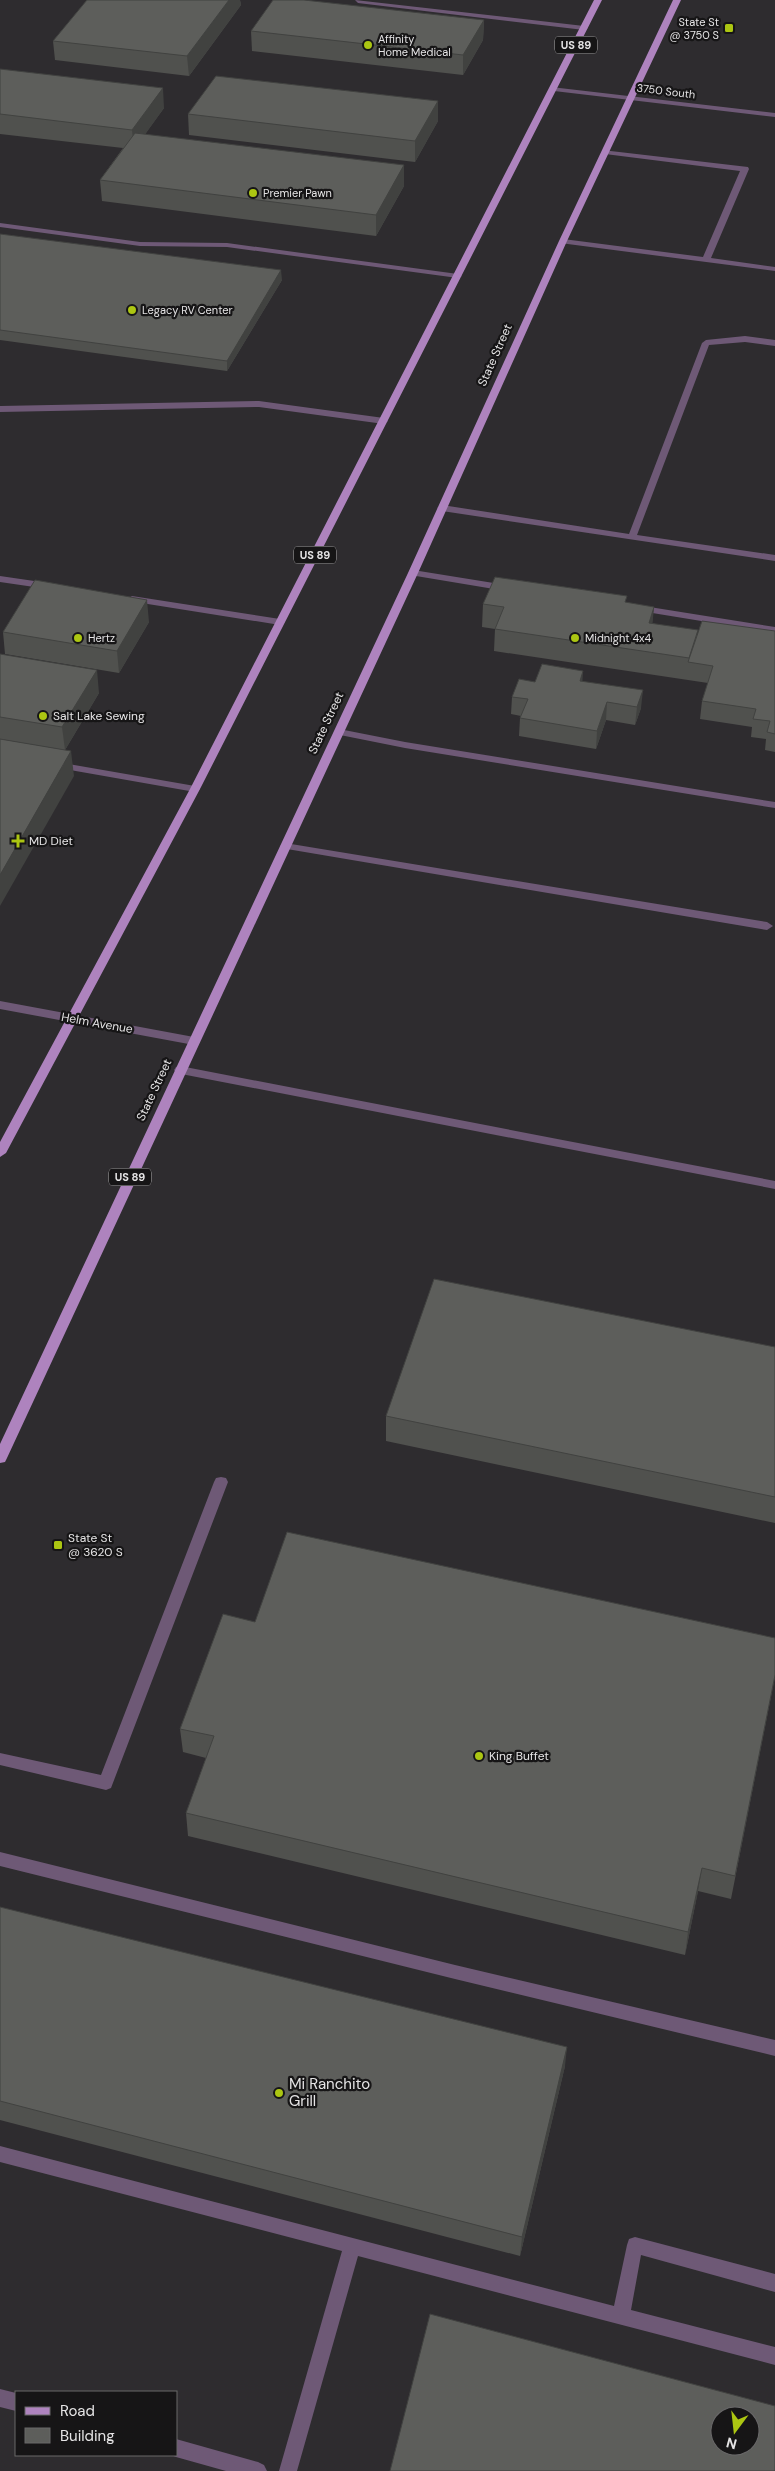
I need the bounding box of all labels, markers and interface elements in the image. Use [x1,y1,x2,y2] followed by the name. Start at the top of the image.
[670,15,719,42] place label: State St @ 3750 S
[723,22,735,34] marker: State St @ 3750 S
[378,32,451,59] place label: Affinity Home Medical
[555,36,597,54] road number: US 89
[362,39,374,51] marker: Affinity Home Medical
[636,80,696,102] street label: 3750 South
[263,186,332,200] place label: Premier Pawn
[247,187,259,199] marker: Premier Pawn
[142,303,233,317] place label: Legacy RV Center
[126,304,138,316] marker: Legacy RV Center
[474,321,516,389] street label: State Street
[294,546,336,564] road number: US 89
[88,631,115,645] place label: Hertz
[585,631,652,645] place label: Midnight 4x4
[72,632,84,644] marker: Hertz
[569,632,581,644] marker: Midnight 4x4
[305,689,347,757] street label: State Street
[53,708,145,724] place label: Salt Lake Sewing
[37,710,49,722] marker: Salt Lake Sewing
[29,833,73,849] place label: MD Diet
[11,834,25,848] marker: MD Diet
[60,1009,134,1037] street label: Helm Avenue
[133,1056,175,1124] street label: State Street
[109,1168,151,1186] road number: US 89
[68,1530,123,1560] place label: State St @ 3620 S
[52,1539,64,1551] marker: State St @ 3620 S
[489,1748,549,1764] place label: King Buffet
[473,1750,485,1762] marker: King Buffet
[289,2074,370,2111] place label: Mi Ranchito Grill
[273,2087,285,2099] marker: Mi Ranchito Grill
[15,2391,178,2456] legend
[60,2401,95,2421] text: Road
[710,2406,760,2456] north arrow
[60,2426,115,2446] text: Building
[724,2434,739,2454] text: N

